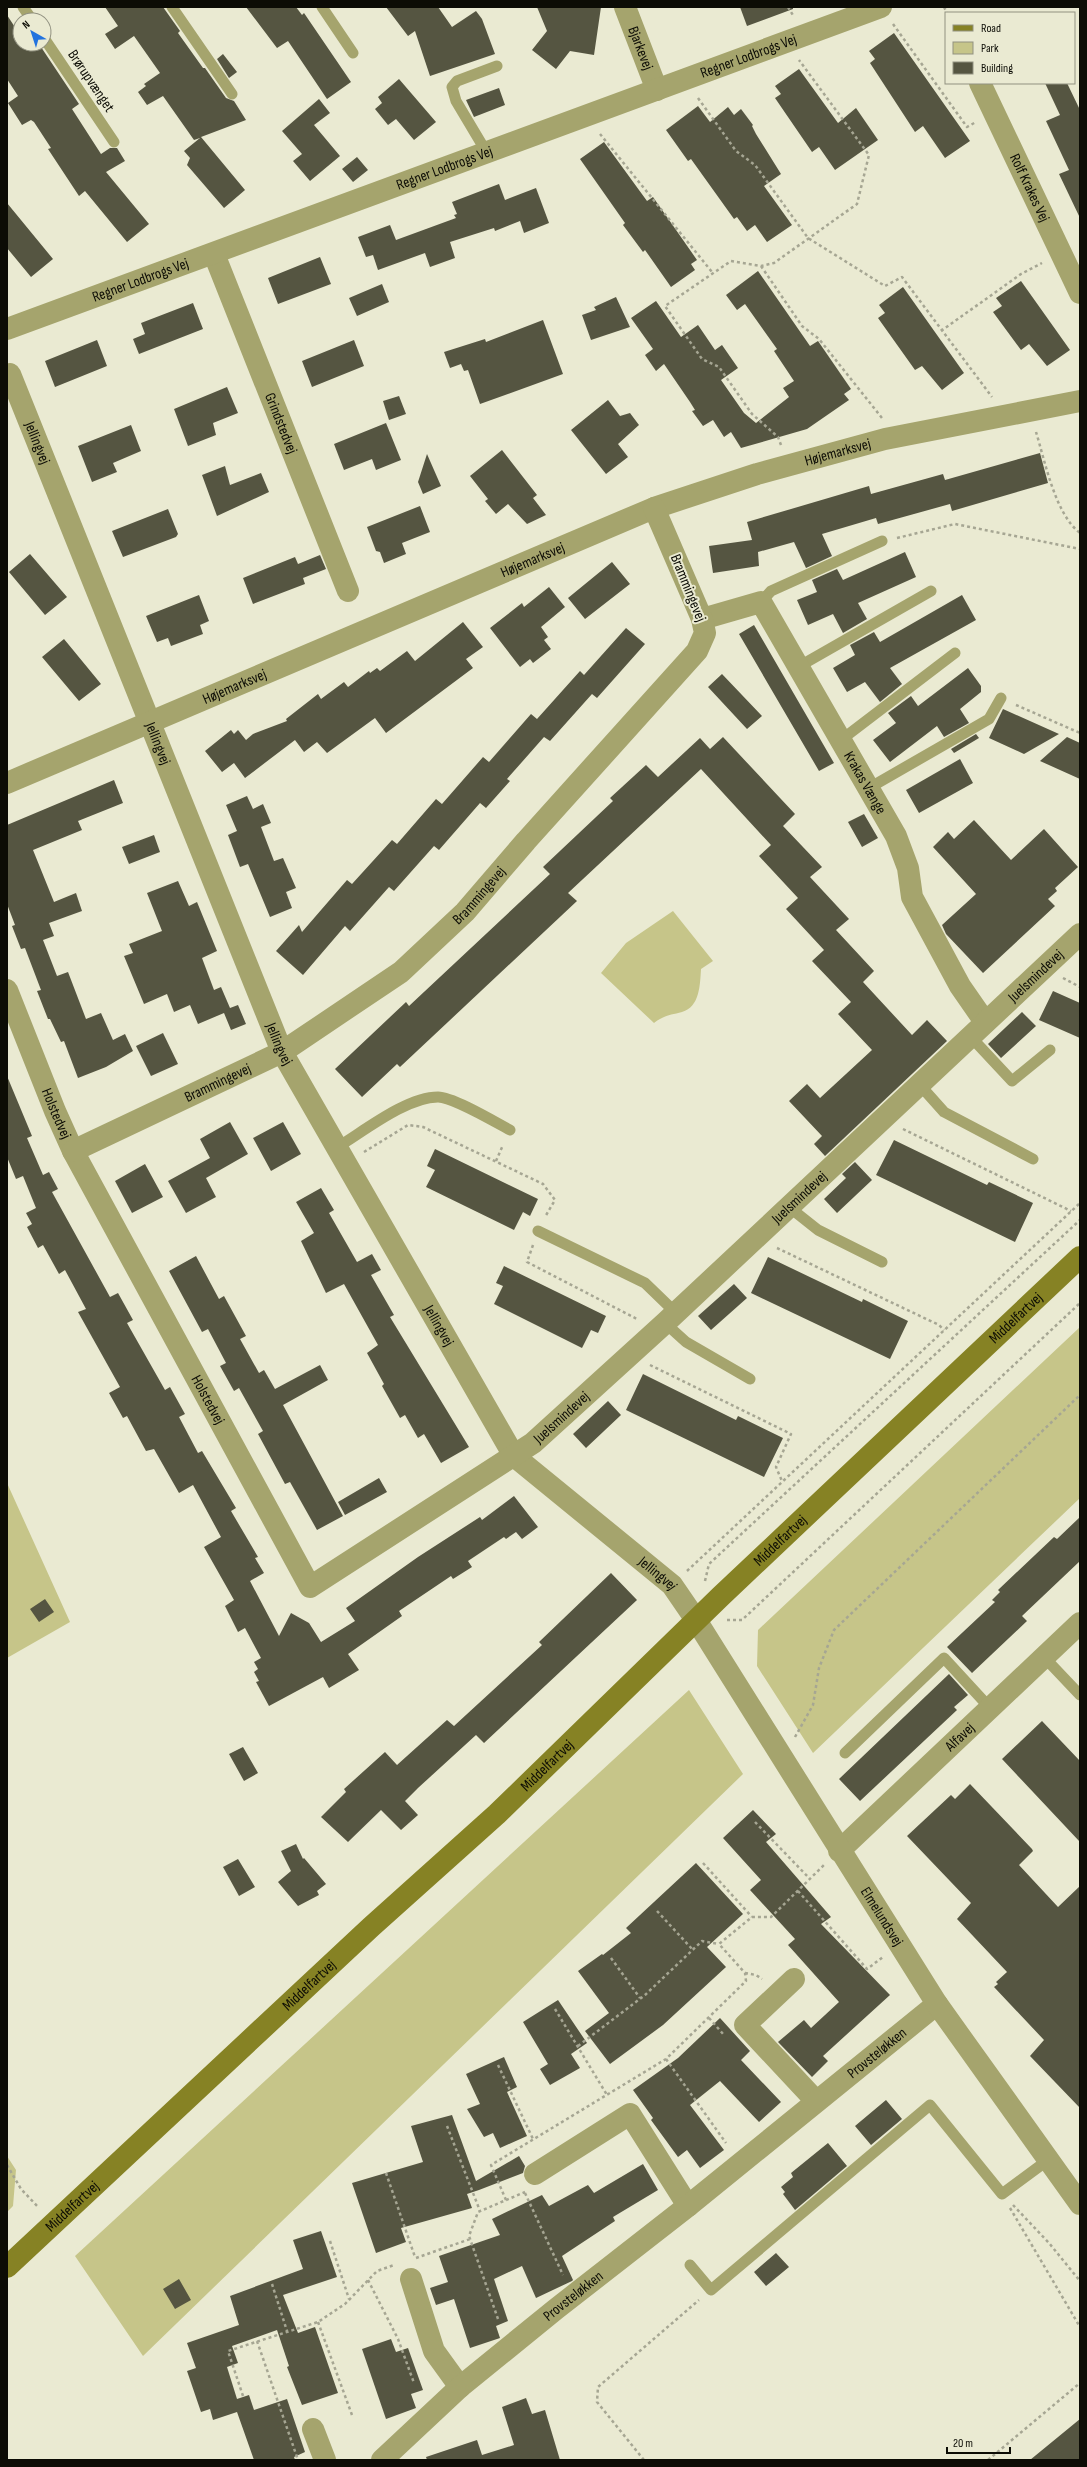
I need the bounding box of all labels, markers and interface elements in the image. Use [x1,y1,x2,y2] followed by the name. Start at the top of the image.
[12,12,52,52] north arrow
[945,12,1075,84] legend
[20,18,32,32] text: N
[981,21,1001,36] text: Road
[624,23,658,73] street label: Bjarkevej
[698,29,799,82] street label: Regner Lodbrogs Vej
[981,41,999,56] text: Park
[63,46,119,116] street label: Brørupvænget
[981,61,1013,76] text: Building
[394,141,495,194] street label: Regner Lodbrogs Vej
[1006,150,1054,225] street label: Rolf Krakes Vej
[90,253,191,306] street label: Regner Lodbrogs Vej
[261,390,302,457] street label: Grindstedvej
[20,418,55,467] street label: Jellingvej
[802,434,873,470] street label: Højemarksvej
[498,538,568,582] street label: Højemarksvej
[666,551,710,625] street label: Brammingevej
[199,664,269,708] street label: Højemarksvej
[141,718,175,768] street label: Jellingvej
[840,748,891,818] street label: Krakas Vænge
[448,862,510,929] street label: Brammingevej
[1003,945,1067,1007] street label: Juelsmindevej
[261,1019,297,1069] street label: Jellingvej
[181,1059,254,1106] street label: Brammingevej
[37,1085,76,1142] street label: Holstedvej
[767,1167,831,1228] street label: Juelsmindevej
[985,1288,1046,1348] street label: Middelfartvej
[419,1301,459,1350] street label: Jellingvej
[187,1372,229,1428] street label: Holstedvej
[529,1387,593,1448] street label: Juelsmindevej
[749,1510,811,1570] street label: Middelfartvej
[634,1551,682,1594] street label: Jellingvej
[940,1718,979,1756] street label: Alfavej
[516,1735,578,1795] street label: Middelfartvej
[856,1883,908,1950] street label: Elmelundsvej
[278,1955,340,2015] street label: Middelfartvej
[843,2023,910,2083] street label: Provsteløkken
[41,2176,103,2236] street label: Middelfartvej
[539,2266,607,2325] street label: Provsteløkken
[947,2429,1010,2455] scale bar
[953,2436,973,2451] text: 20 m

